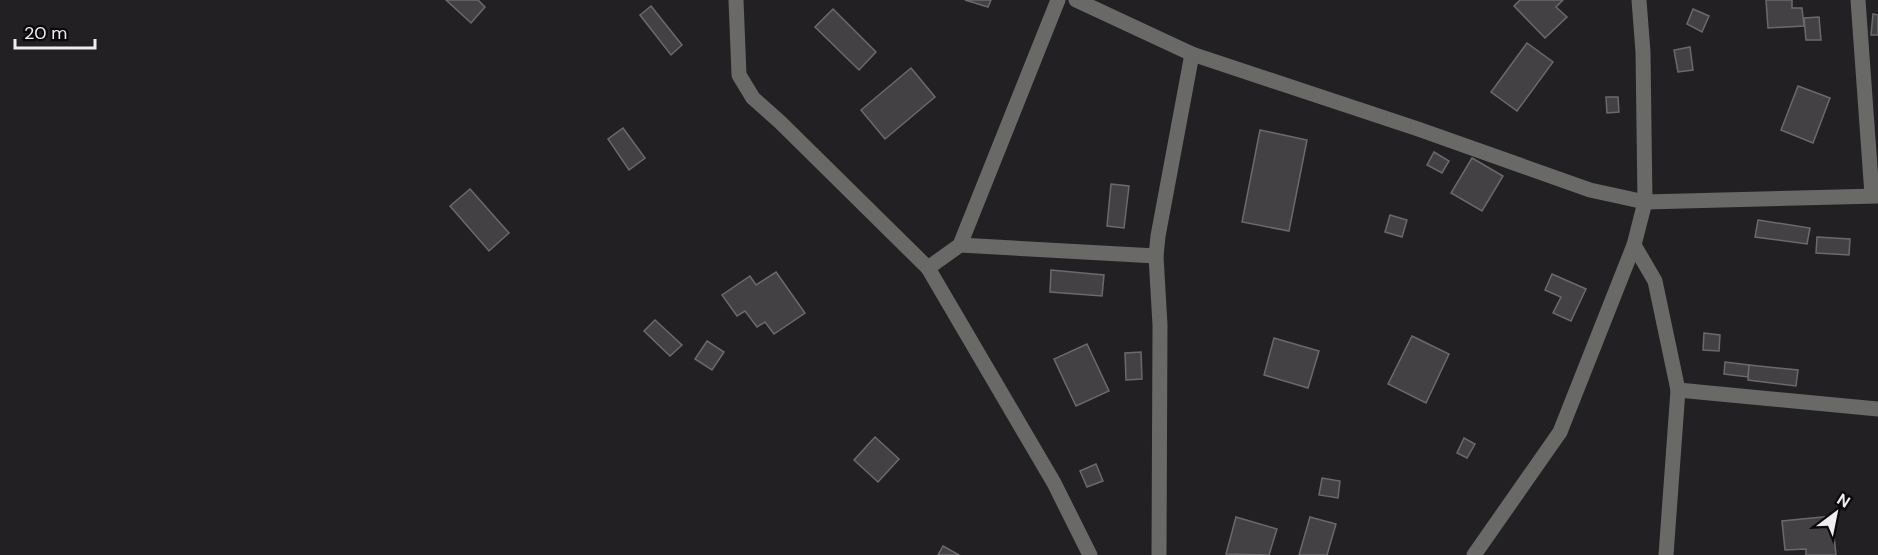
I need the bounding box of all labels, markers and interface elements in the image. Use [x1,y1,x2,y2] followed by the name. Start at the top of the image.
[15,12,94,50] scale bar
[24,21,67,45] text: 20 m
[1806,483,1866,543] north arrow
[1833,489,1854,513] text: N

